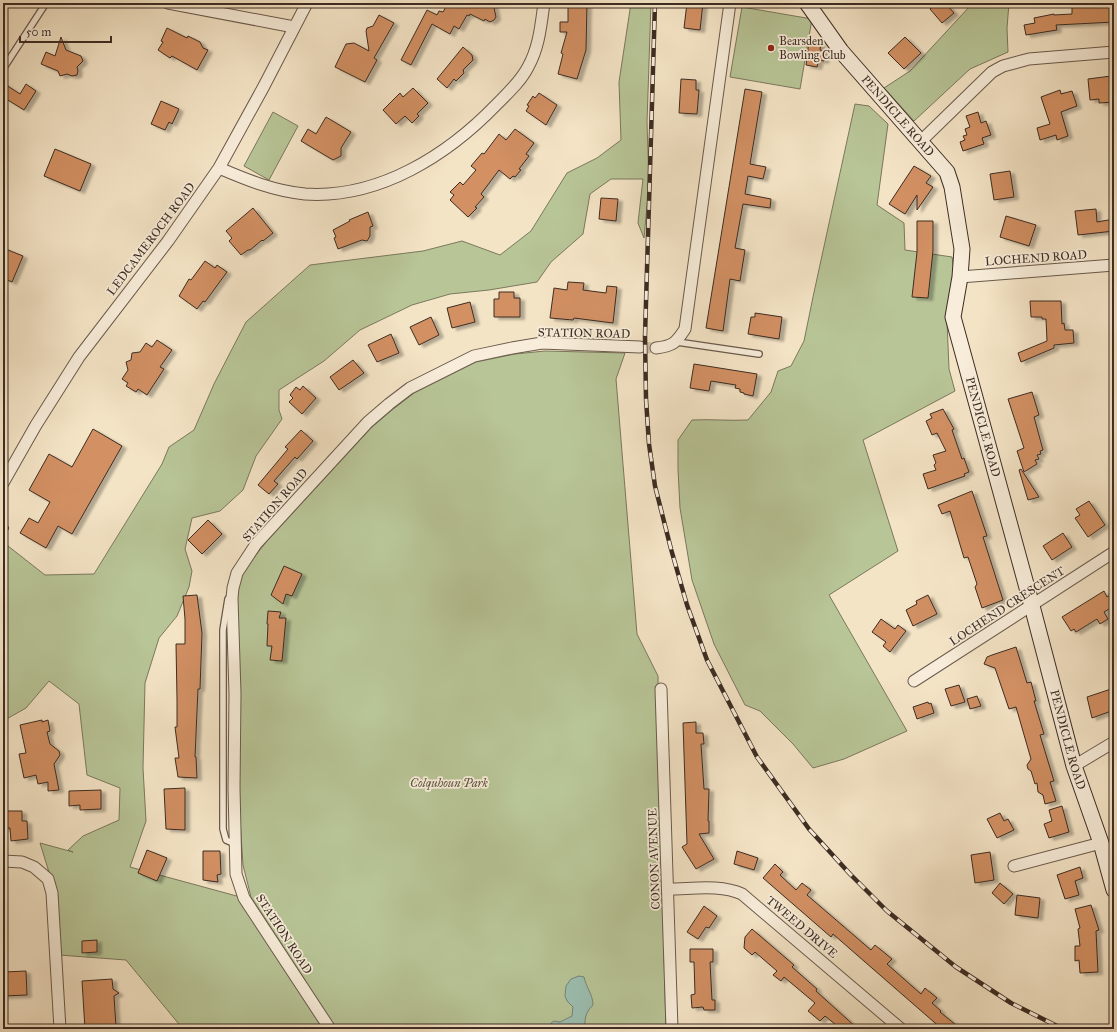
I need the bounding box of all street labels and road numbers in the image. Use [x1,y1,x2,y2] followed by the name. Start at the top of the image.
[859,72,937,159] street label: PENDICLE ROAD
[104,180,198,298] street label: LEDCAMEROCH ROAD
[985,247,1087,269] street label: LOCHEND ROAD
[538,325,630,341] street label: STATION ROAD
[963,375,1003,479] street label: PENDICLE ROAD
[239,466,311,544] street label: STATION ROAD
[947,563,1067,649] street label: LOCHEND CRESCENT
[1047,688,1089,791] street label: PENDICLE ROAD
[645,808,663,910] street label: CONON AVENUE
[253,891,315,977] street label: STATION ROAD
[764,893,841,961] street label: TWEED DRIVE

